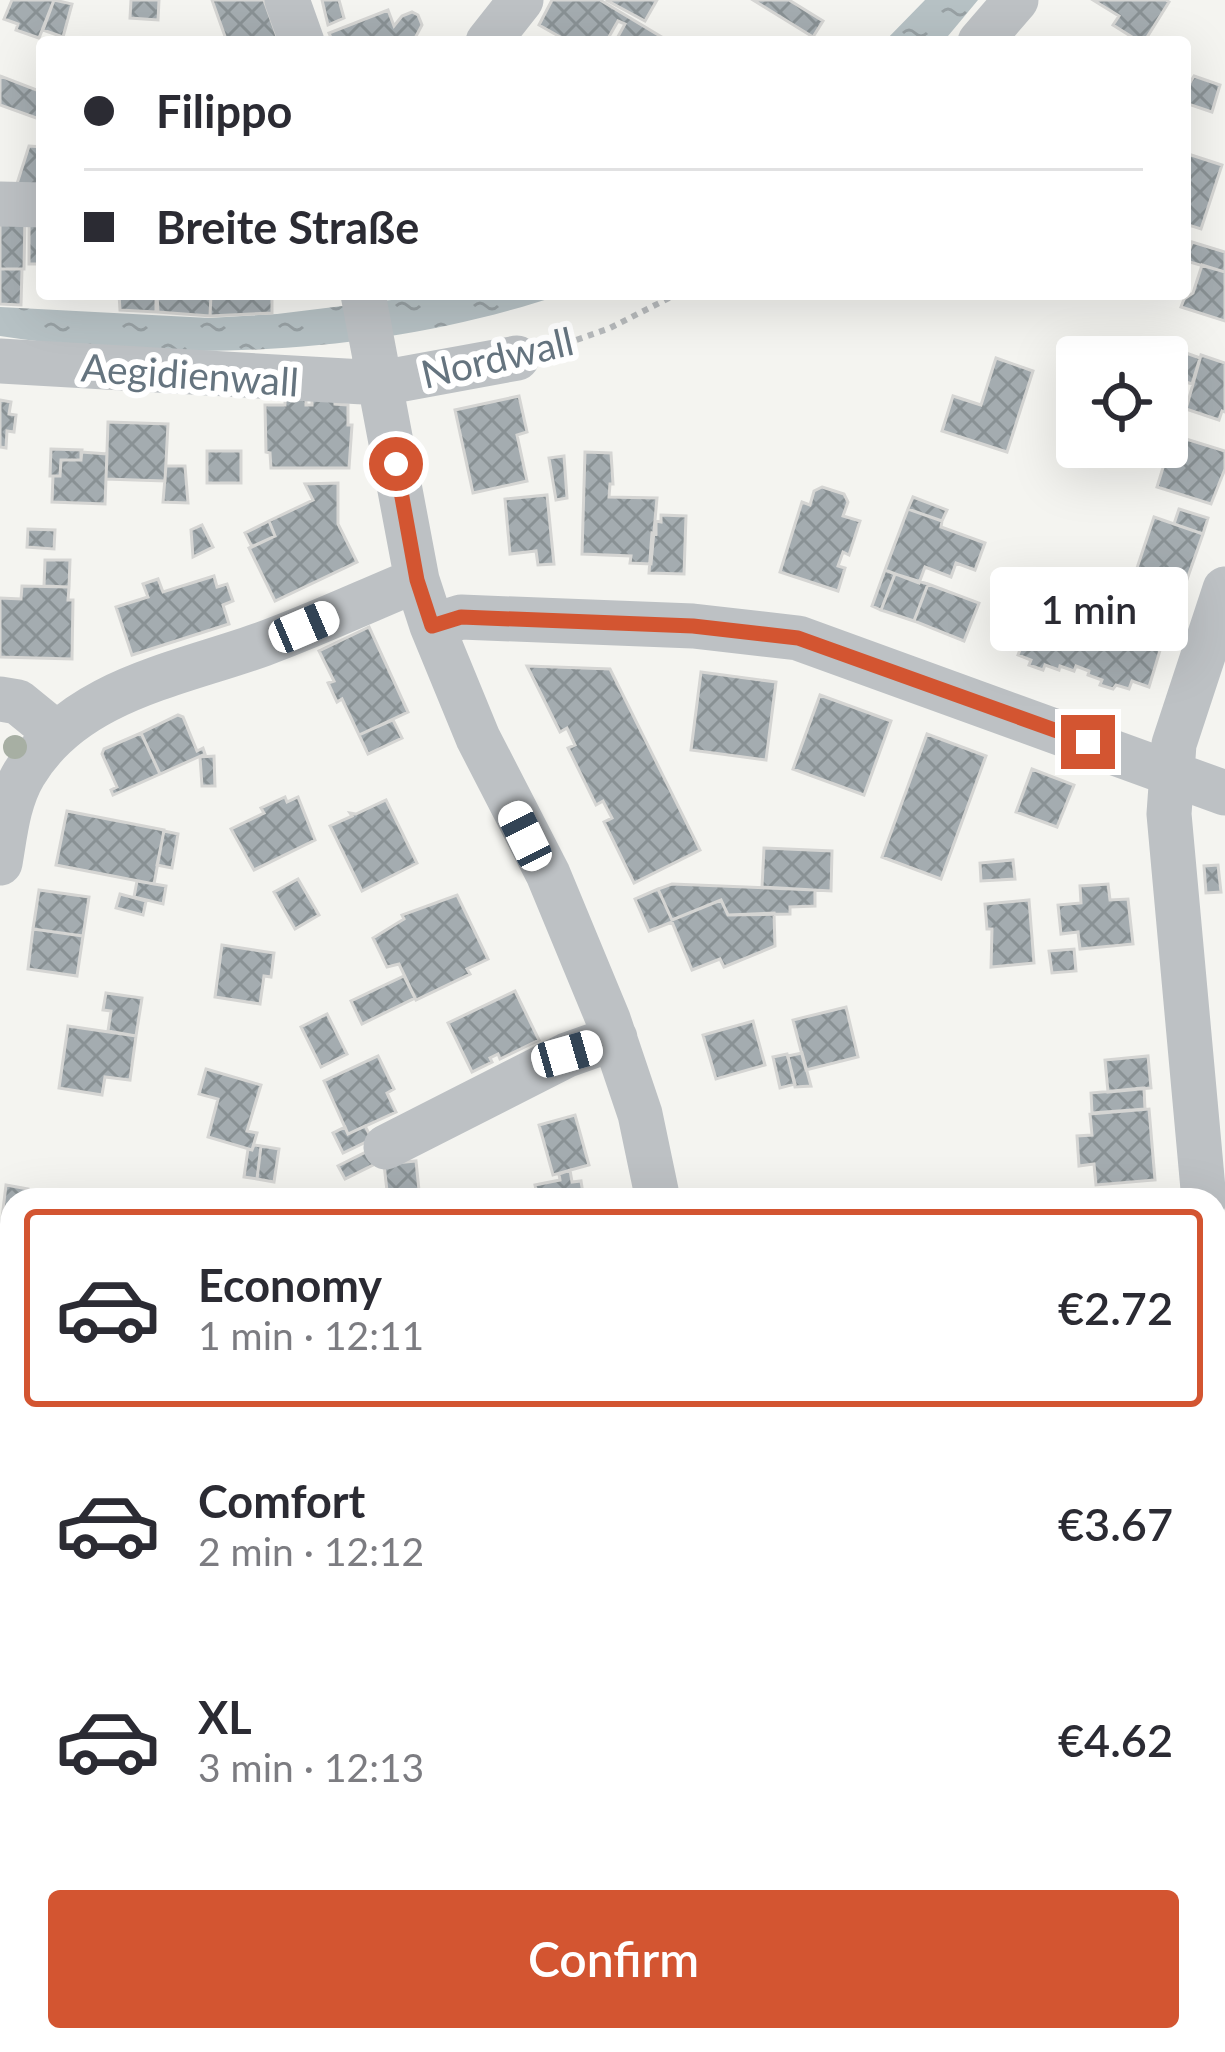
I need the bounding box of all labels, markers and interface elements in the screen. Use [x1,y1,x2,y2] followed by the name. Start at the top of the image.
[156,84,292,138] text: Filippo
[156,200,419,254] text: Breite Straße
[416,317,578,397] street label: Nordwall
[1056,336,1188,468] map controls
[1056,336,1188,468] button: locate
[80,343,300,405] street label: Aegidienwall
[369,437,423,491] route start
[989,568,1187,652] callout: 1 min
[1041,586,1137,632] text: 1 min
[264,596,344,658] car
[1061,715,1115,769] route end
[493,796,557,876] car
[527,1027,607,1081] car
[54,1254,162,1362] icon: car
[198,1258,382,1312] text: Economy
[1058,1281,1173,1335] text: €2.72
[198,1312,424,1358] text: 1 min · 12:11
[54,1470,162,1578] icon: car
[198,1474,365,1528] text: Comfort
[1058,1497,1173,1551] text: €3.67
[198,1528,424,1574] text: 2 min · 12:12
[54,1686,162,1794] icon: car
[198,1690,252,1744] text: XL
[1058,1713,1173,1767] text: €4.62
[198,1744,424,1790] text: 3 min · 12:13
[48,1890,1179,2028] button: Confirm

